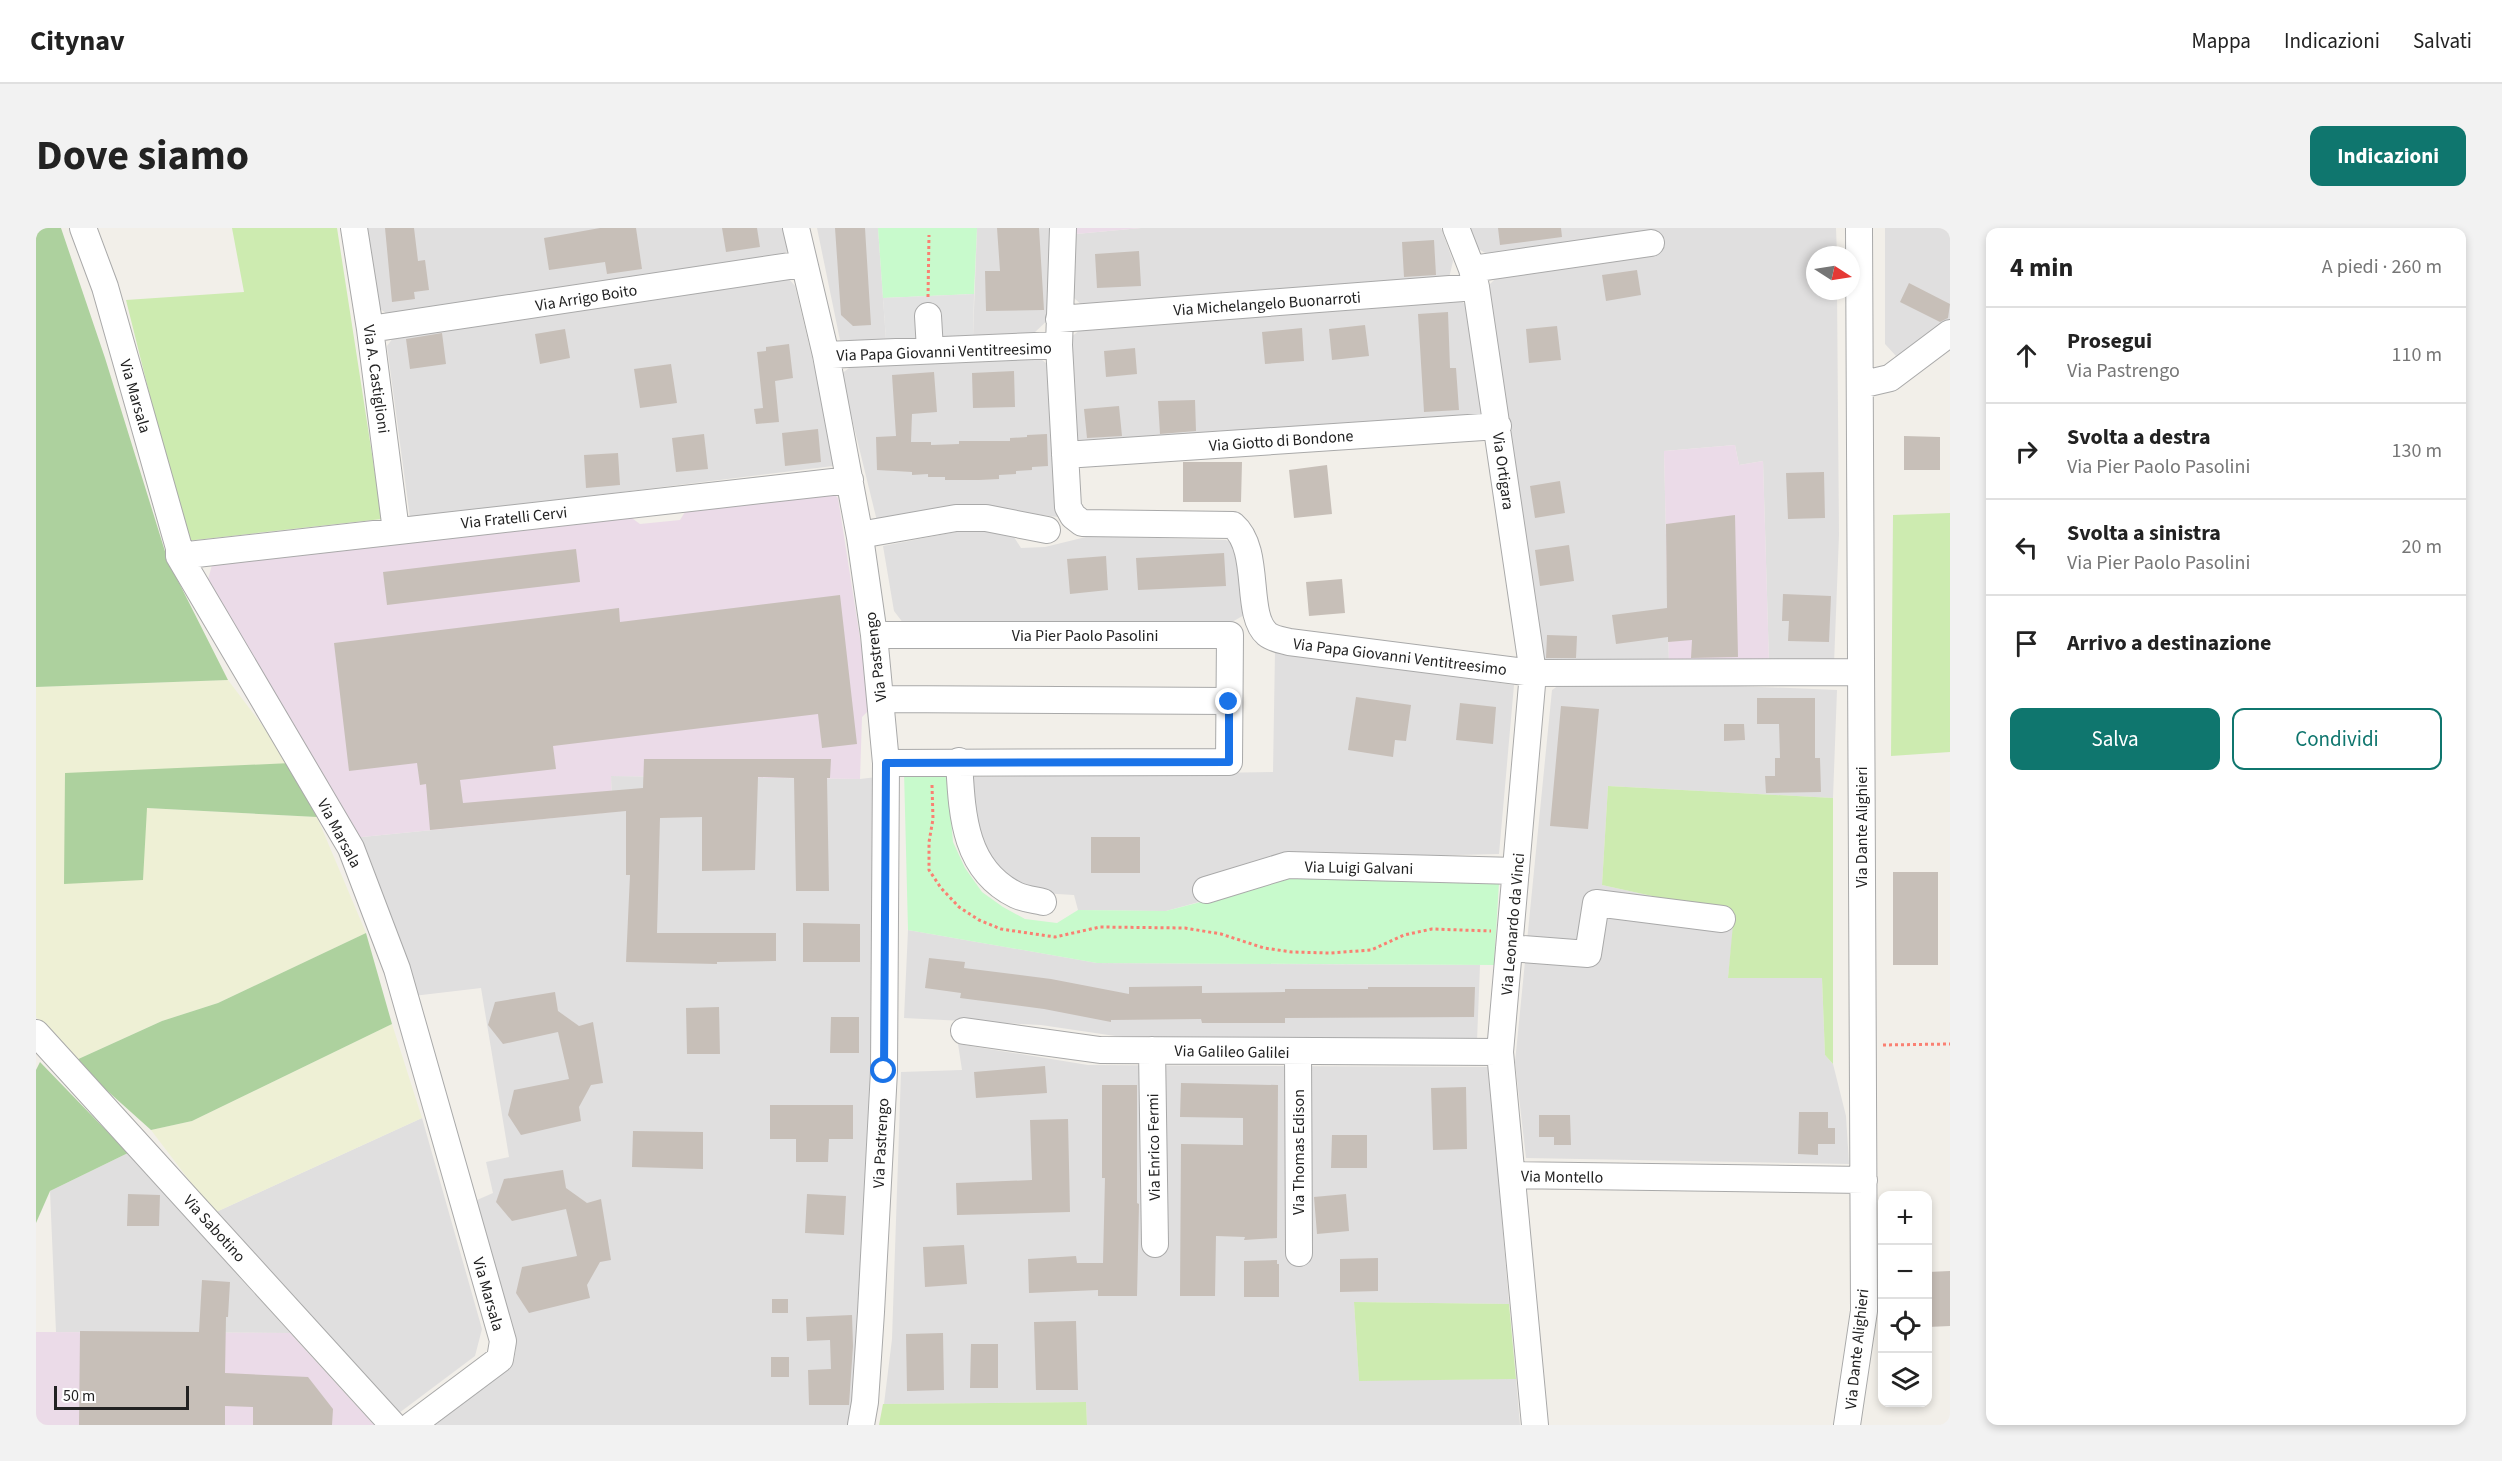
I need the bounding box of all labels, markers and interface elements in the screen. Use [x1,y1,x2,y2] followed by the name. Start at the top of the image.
[30,21,125,61] text: Citynav
[2192,26,2251,56] text: Mappa
[2284,26,2380,56] text: Indicazioni
[2413,26,2472,56] text: Salvati
[36,126,249,186] text: Dove siamo
[2310,126,2466,186] button: Indicazioni
[1806,246,1860,300] north arrow
[2010,249,2073,286] text: 4 min
[2322,253,2442,281] text: A piedi · 260 m
[534,279,639,317] street label: Via Arrigo Boito
[1173,286,1362,322] street label: Via Michelangelo Buonarroti
[357,323,395,435] street label: Via A. Castiglioni
[2067,325,2152,357] text: Prosegui
[836,337,1052,367] street label: Via Papa Giovanni Ventitreesimo
[2010,339,2043,372] icon: ahead
[2392,341,2442,369] text: 110 m
[114,357,156,436] street label: Via Marsala
[2067,357,2180,385] text: Via Pastrengo
[2067,421,2211,453] text: Svolta a destra
[1208,425,1354,457] street label: Via Giotto di Bondone
[1487,431,1519,511] street label: Via Ortigara
[2010,435,2043,468] icon: right
[2392,437,2442,465] text: 130 m
[2067,453,2250,481] text: Via Pier Paolo Pasolini
[460,501,568,535] street label: Via Fratelli Cervi
[2067,517,2221,549] text: Svolta a sinistra
[2010,531,2043,564] icon: left
[2402,533,2442,561] text: 20 m
[2067,549,2250,577] text: Via Pier Paolo Pasolini
[860,611,892,703] street label: Via Pastrengo
[1012,625,1158,647] street label: Via Pier Paolo Pasolini
[2010,627,2043,660] icon: arrive
[2067,627,2272,659] text: Arrivo a destinazione
[1292,633,1508,681] street label: Via Papa Giovanni Ventitreesimo
[1215,688,1241,714] route end
[2010,708,2220,770] button: Salva
[2232,708,2442,770] button: Condividi
[1851,766,1873,888] street label: Via Dante Alighieri
[312,795,367,872] street label: Via Marsala
[1496,852,1530,996] street label: Via Leonardo da Vinci
[1304,856,1414,880] street label: Via Luigi Galvani
[1174,1040,1290,1064] street label: Via Galileo Galilei
[870,1057,896,1083] route start
[1288,1089,1310,1215] street label: Via Thomas Edison
[1142,1093,1166,1201] street label: Via Enrico Fermi
[868,1097,894,1189] street label: Via Pastrengo
[1521,1165,1603,1189] street label: Via Montello
[178,1190,251,1267] street label: Via Sabotino
[1878,1191,1932,1407] map controls
[1878,1191,1932,1245] button: +
[1878,1245,1932,1299] button: −
[467,1255,509,1334] street label: Via Marsala
[1840,1288,1874,1411] street label: Via Dante Alighieri
[1878,1299,1932,1353] button: locate
[1878,1353,1932,1407] button: layers
[54,1383,189,1410] scale bar
[63,1385,95,1407] text: 50 m

